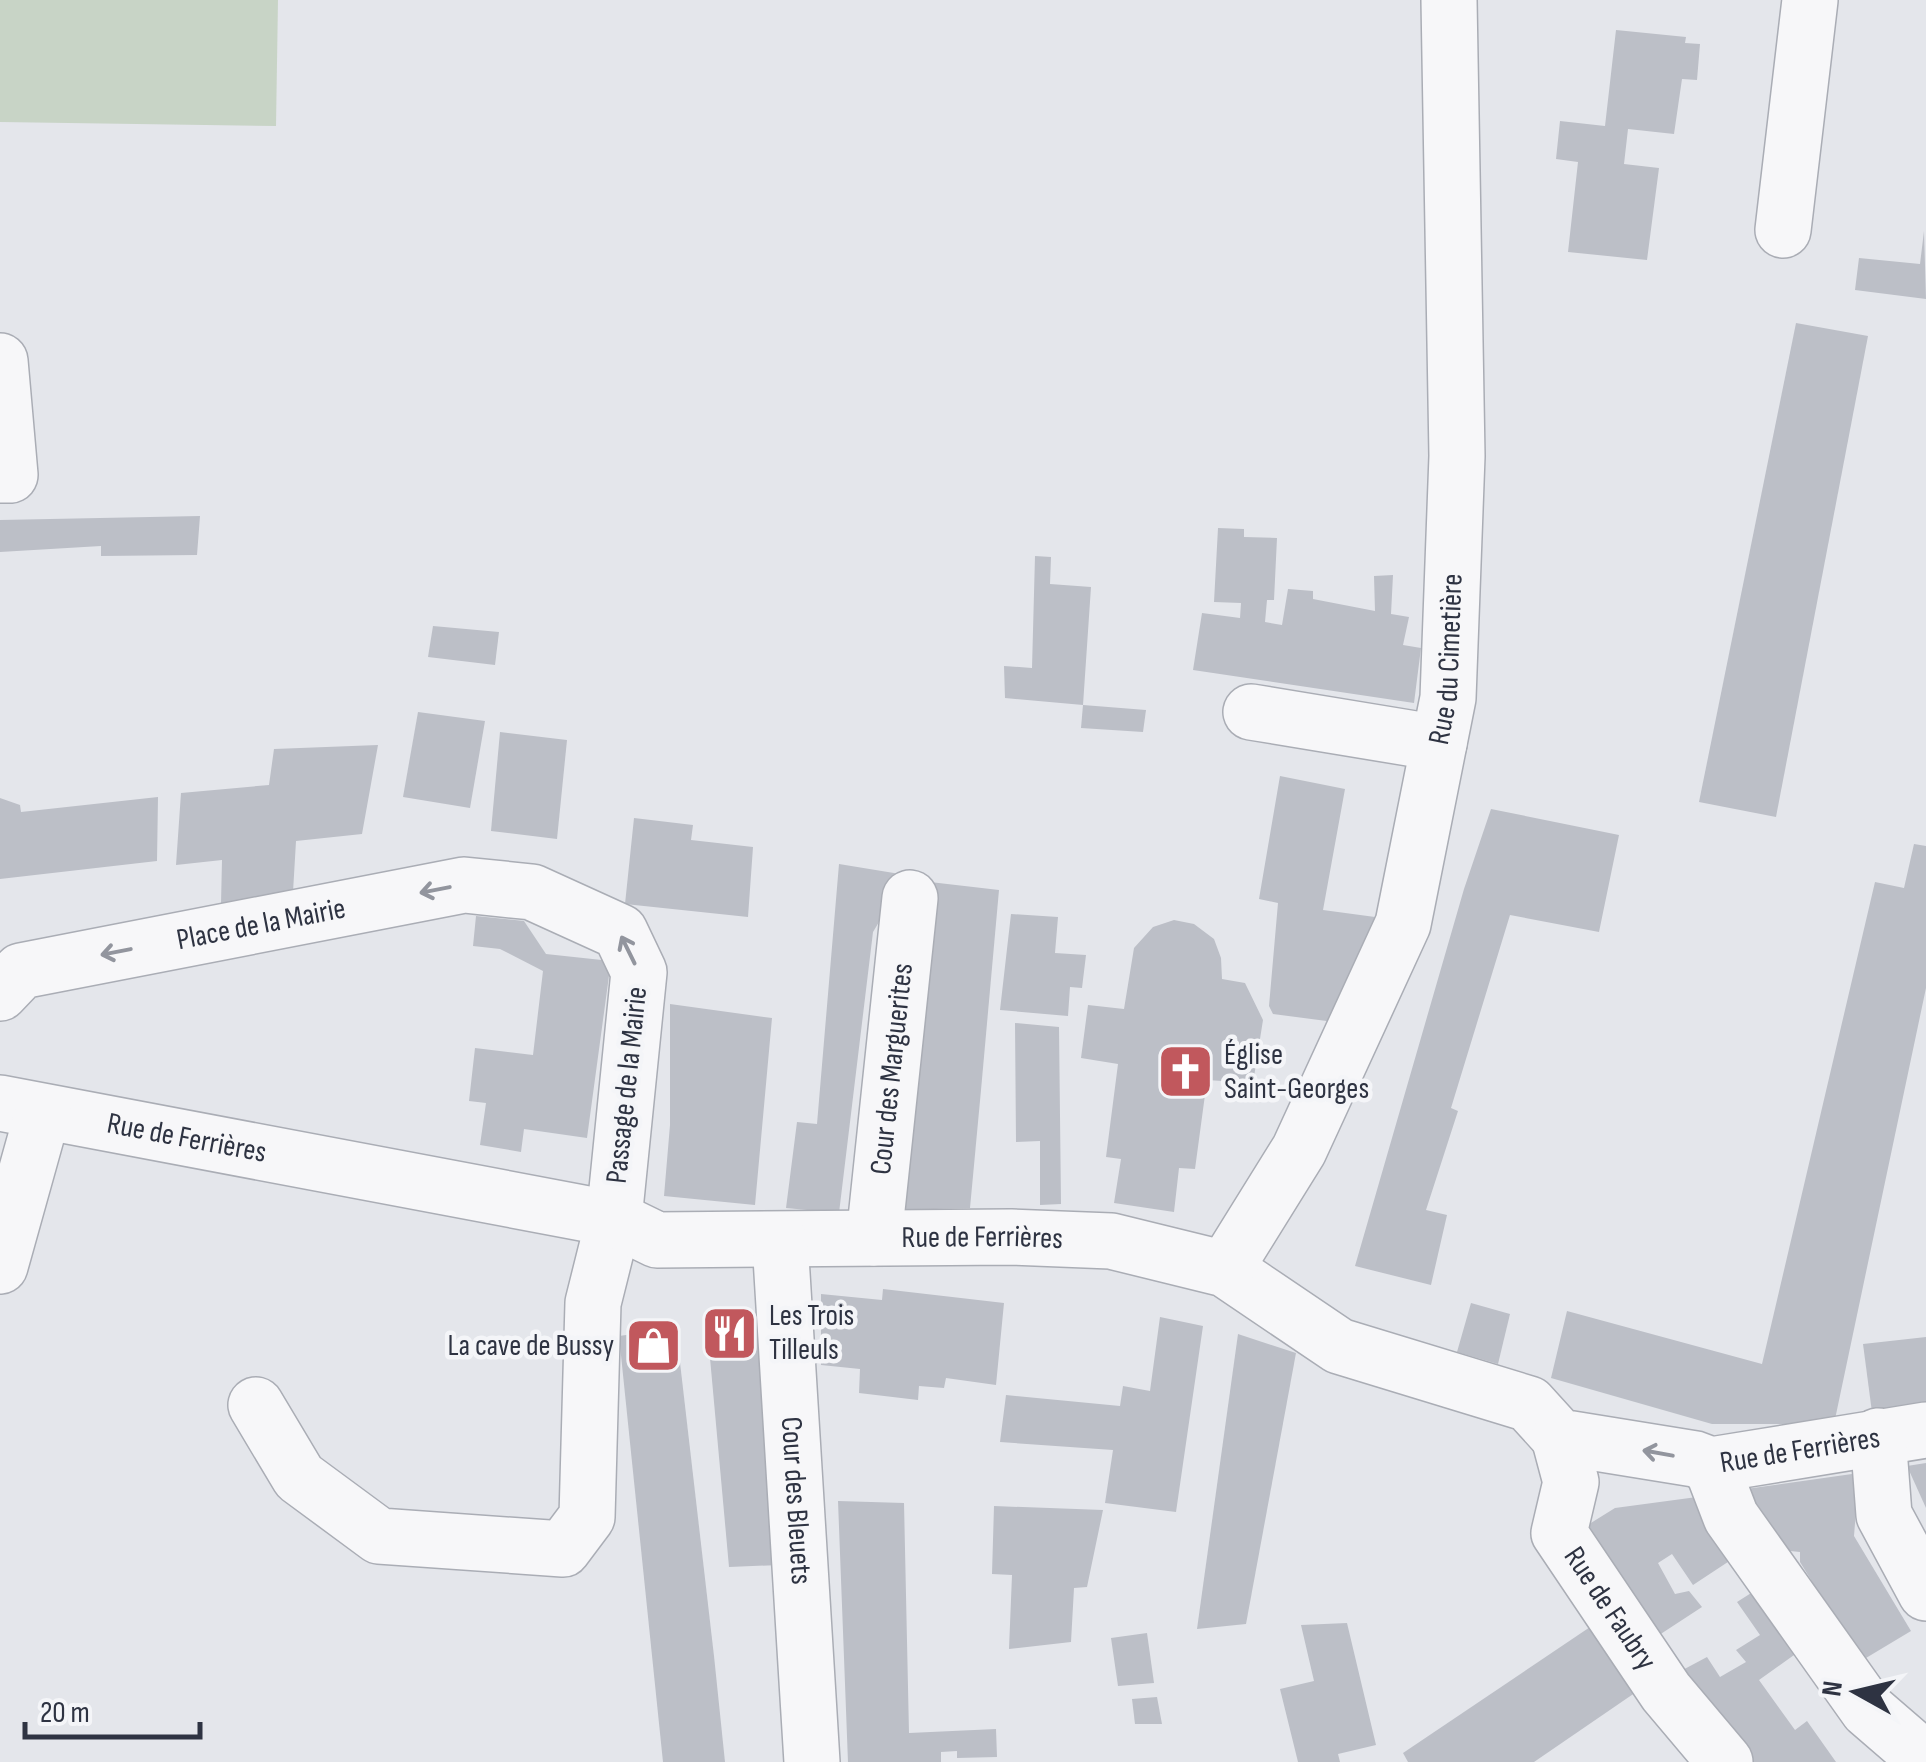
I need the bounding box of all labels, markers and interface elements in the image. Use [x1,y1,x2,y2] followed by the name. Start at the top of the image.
[1421,573,1471,748] street label: Rue du Cimetière
[419,881,452,900] one-way arrow
[174,890,349,958] street label: Place de la Mairie
[617,936,636,966] one-way arrow
[101,944,133,963] one-way arrow
[863,961,921,1177] street label: Cour des Marguerites
[599,985,655,1185] street label: Passage de la Mairie
[1224,1037,1369,1107] place label: Église Saint-Georges
[1155,1042,1215,1102] church icon: Église Saint-Georges
[104,1106,269,1171] street label: Rue de Ferrières
[901,1219,1064,1257] street label: Rue de Ferrières
[769,1298,854,1368] place label: Les Trois Tilleuls
[700,1303,760,1363] restaurant icon: Les Trois Tilleuls
[623,1316,683,1376] shop icon: La cave de Bussy
[448,1328,614,1364] place label: La cave de Bussy
[773,1416,819,1586] street label: Cour des Bleuets
[1717,1420,1883,1481] street label: Rue de Ferrières
[1642,1443,1675,1462] one-way arrow
[1556,1540,1664,1677] street label: Rue de Faubry
[1806,1642,1906,1742] north arrow
[25,1677,200,1739] scale bar
[1815,1679,1850,1698] text: N
[40,1695,90,1731] text: 20 m

